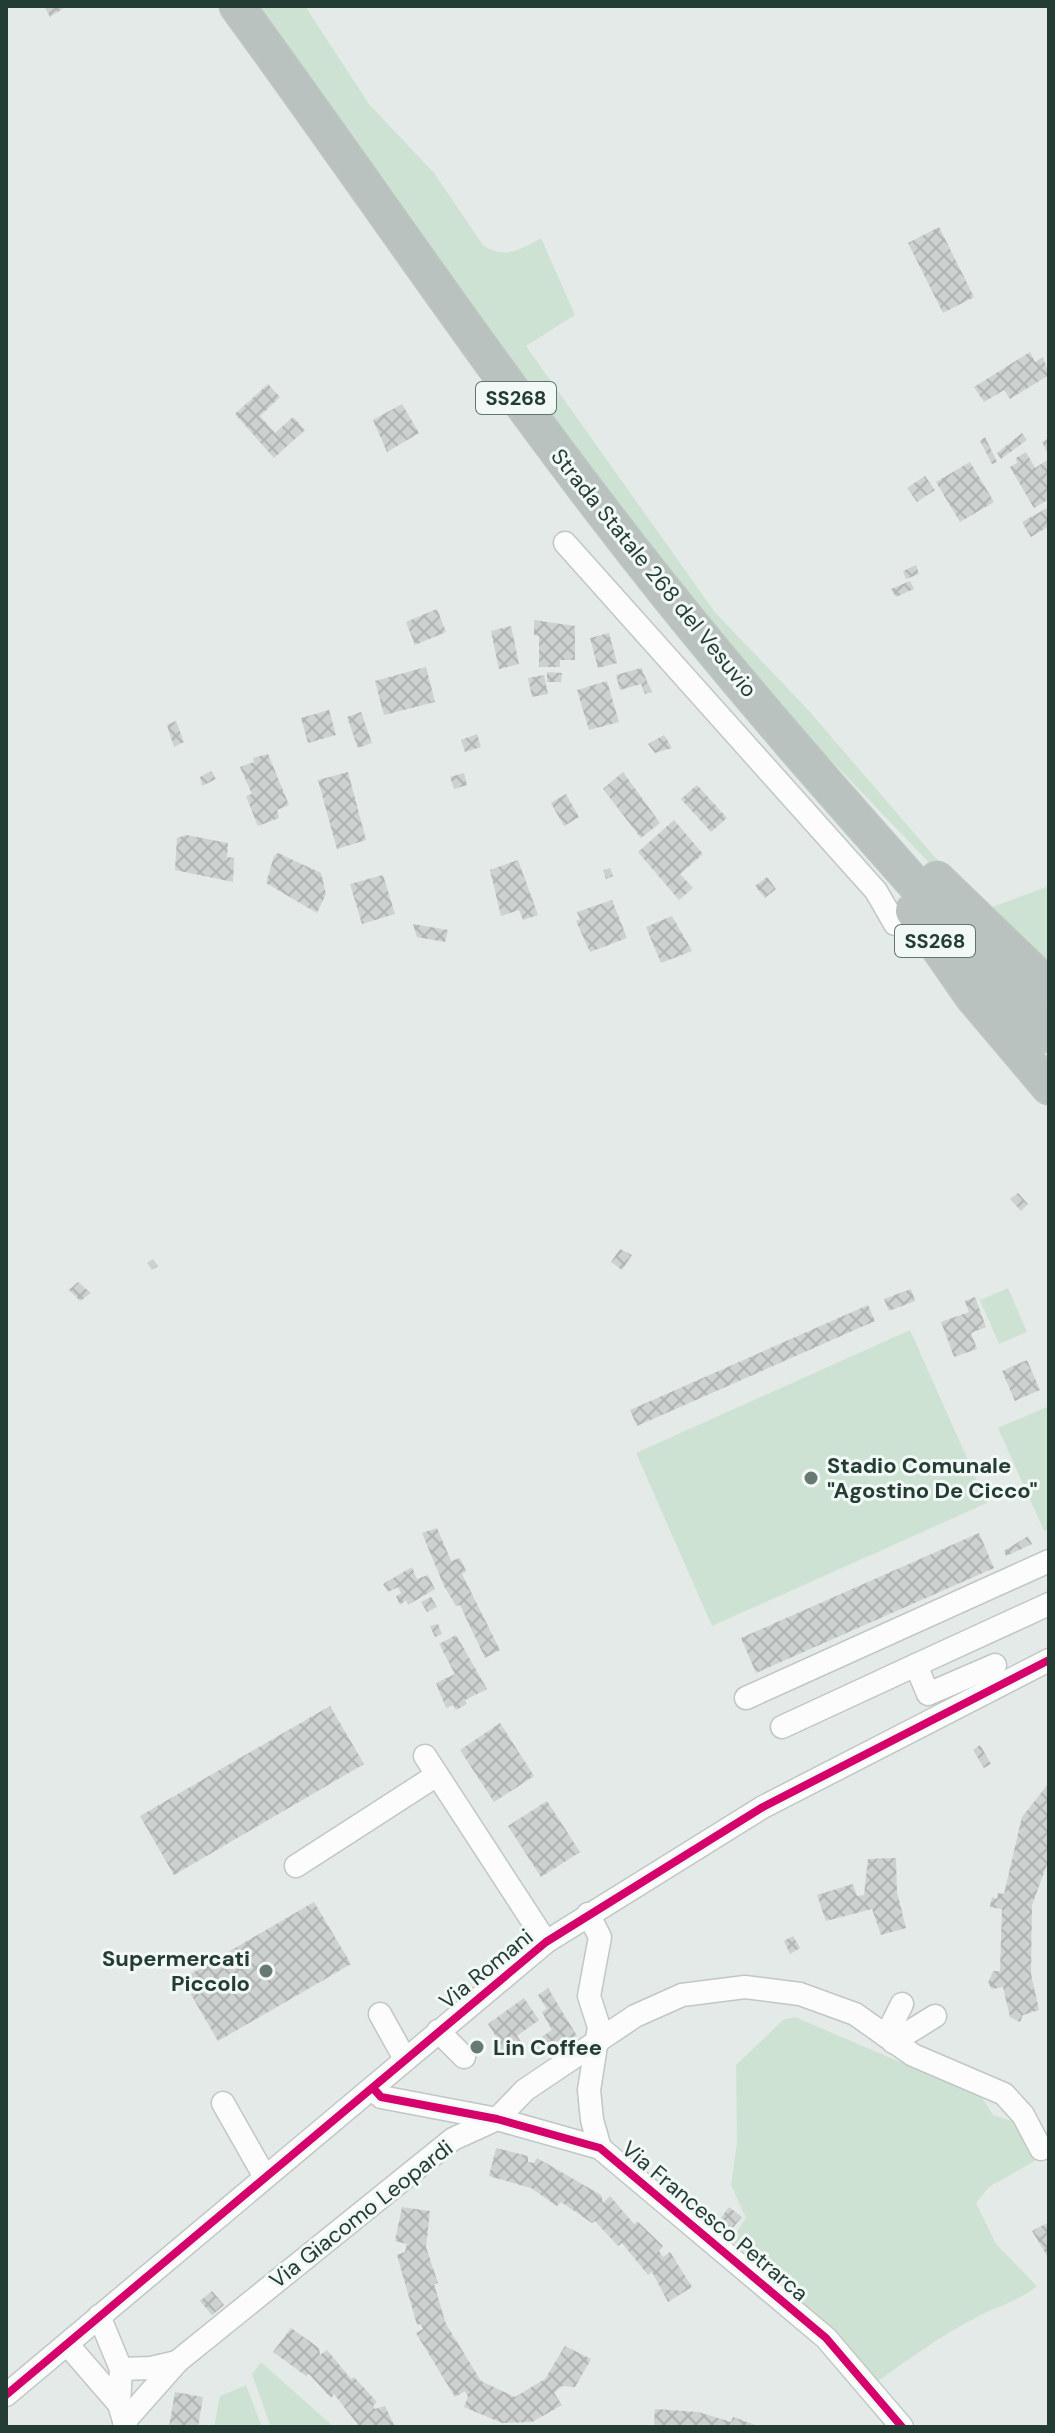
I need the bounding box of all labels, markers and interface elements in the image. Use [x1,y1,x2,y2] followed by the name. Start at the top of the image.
[476,382,556,414] road number: SS268
[545,443,763,703] street label: Strada Statale 268 del Vesuvio
[895,925,975,957] road number: SS268
[827,1451,1038,1505] place label: Stadio Comunale "Agostino De Cicco"
[802,1469,820,1487] marker: Stadio Comunale "Agostino De Cicco"
[433,1922,539,2016] street label: Via Romani
[102,1944,250,1998] place label: Supermercati Piccolo
[257,1962,275,1980] marker: Supermercati Piccolo
[493,2033,602,2062] place label: Lin Coffee
[468,2038,486,2056] marker: Lin Coffee
[263,2133,459,2295] street label: Via Giacomo Leopardi
[616,2134,814,2308] street label: Via Francesco Petrarca

